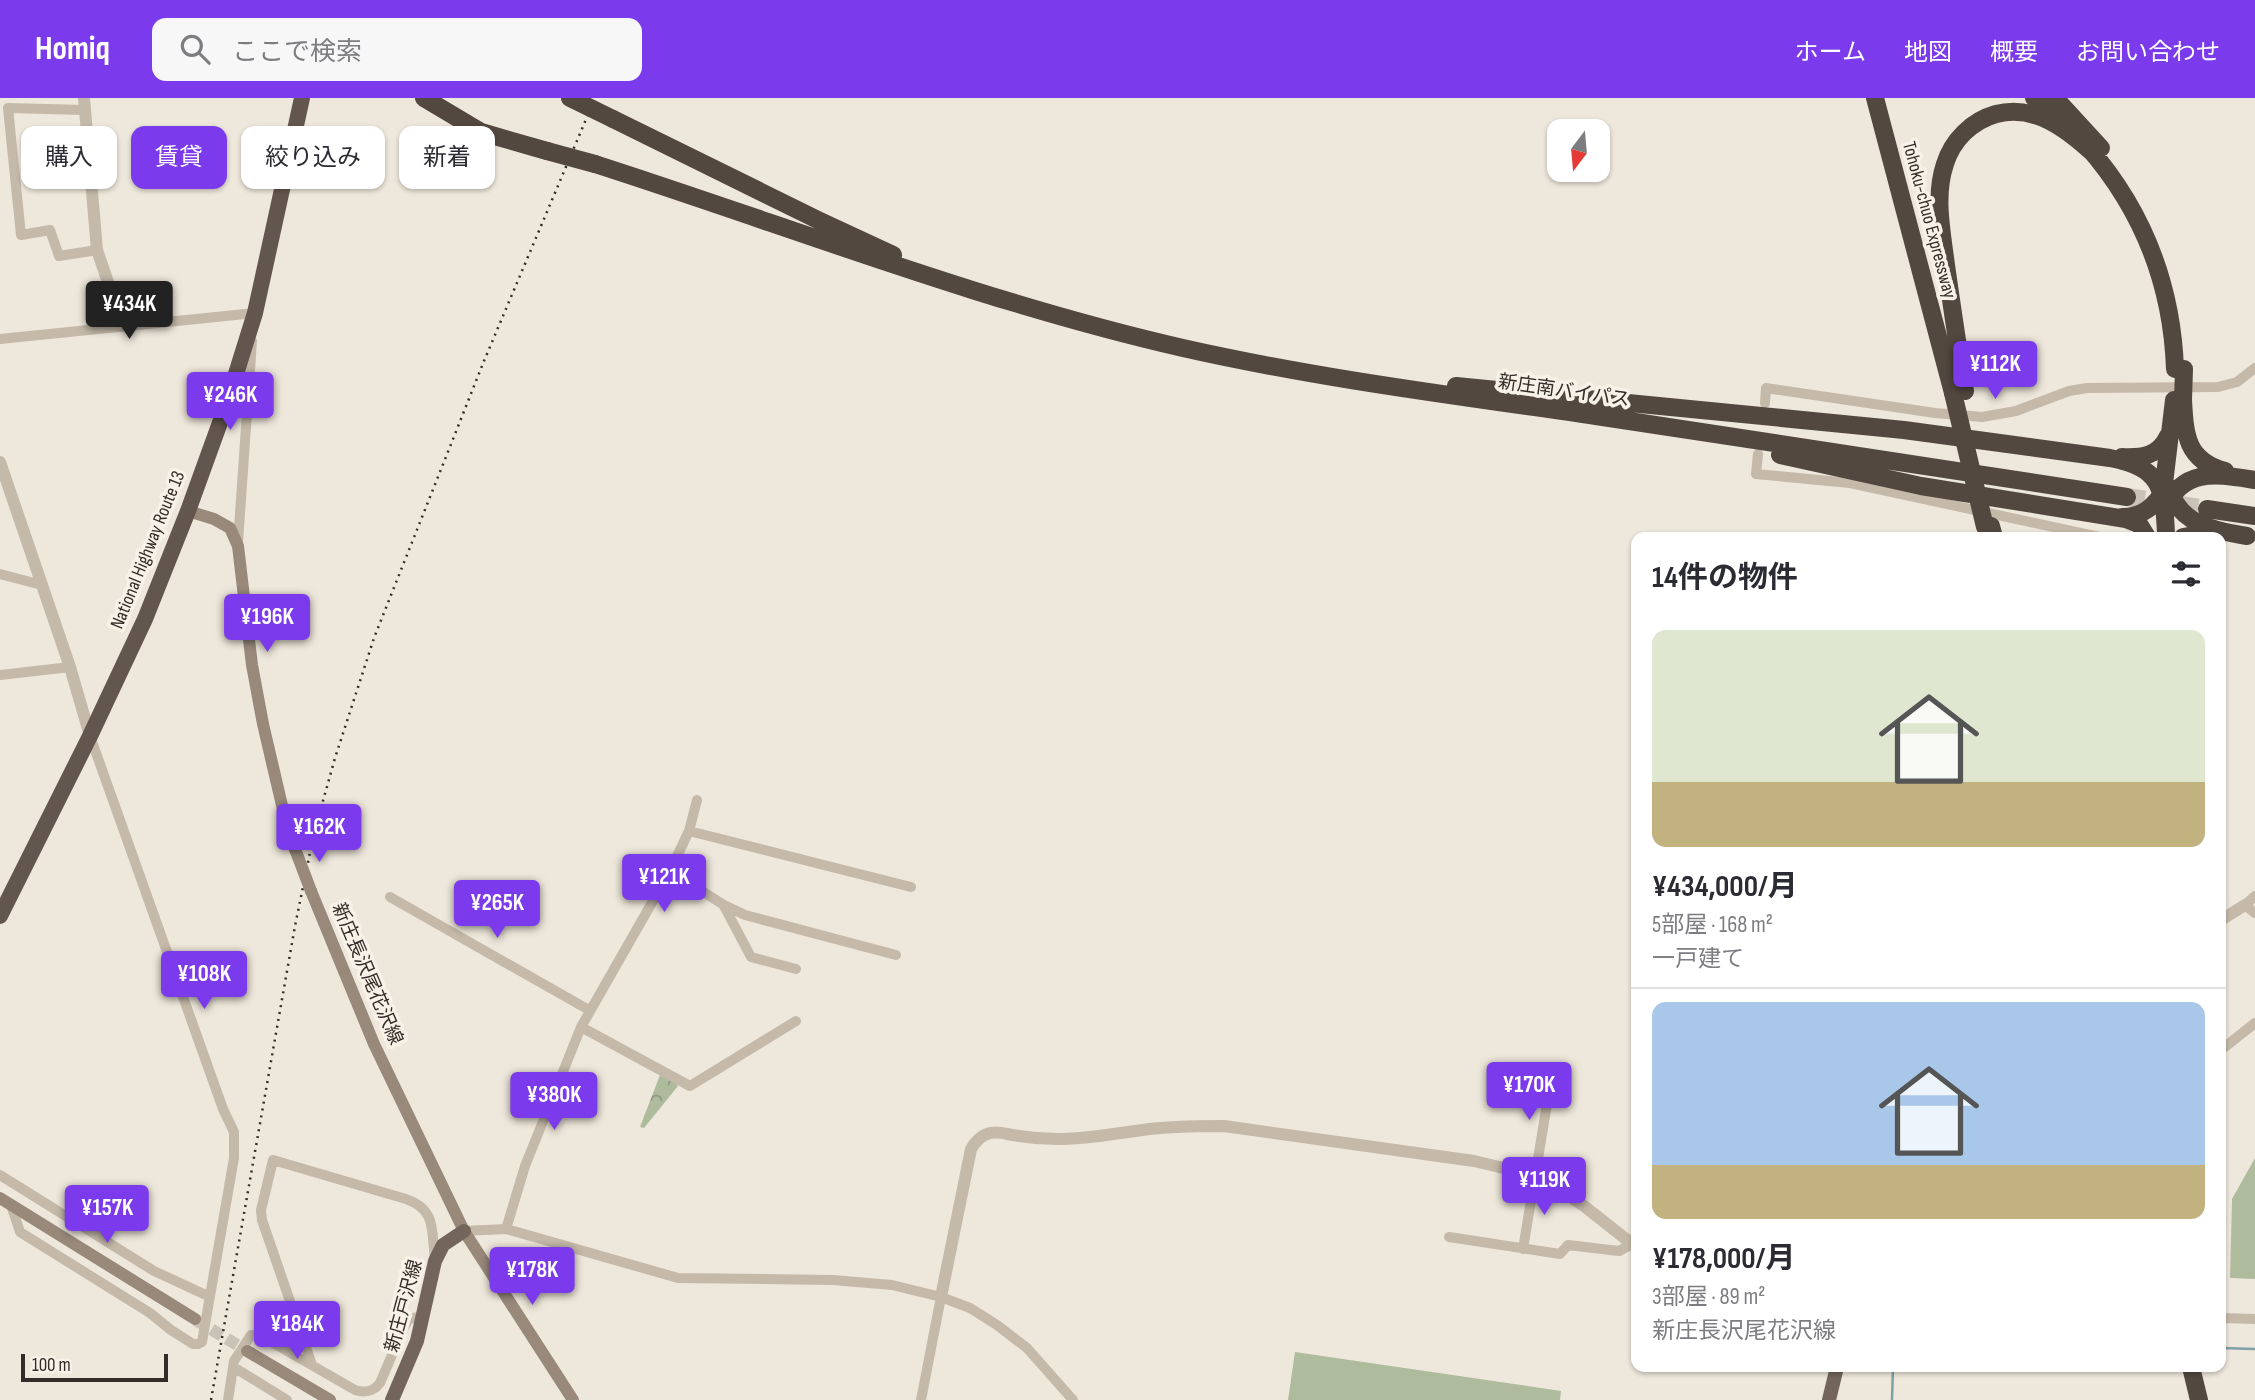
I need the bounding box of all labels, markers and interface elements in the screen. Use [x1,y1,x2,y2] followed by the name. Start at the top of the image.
[152,18,642,81] search box
[35,29,110,69] text: Homiq
[176,30,214,68] icon: search
[232,37,362,68] text: ここで検索
[1795,38,1866,67] text: ホーム
[1904,38,1952,67] text: 地図
[1990,38,2038,67] text: 概要
[2076,38,2220,67] text: お問い合わせ
[1547,119,1610,182] north arrow
[1547,119,1610,182] map controls
[21,126,117,189] chip: 購入
[131,126,227,189] chip: 賃貸
[241,126,385,189] chip: 絞り込み
[399,126,495,189] chip: 新着
[1897,139,1961,301] street label: Tohoku-chuo Expressway
[80,282,178,341] pin: ¥434K
[102,290,156,318] text: ¥434K
[1946,342,2044,401] pin: ¥112K
[1969,350,2021,378] text: ¥112K
[1497,370,1631,412] street label: 新庄南バイパス
[181,372,279,432] pin: ¥246K
[203,381,257,409] text: ¥246K
[106,468,190,632] street label: National Highway Route 13
[2167,555,2205,593] icon: filters
[1652,560,1798,596] text: 14件の物件
[218,594,316,654] pin: ¥196K
[240,603,294,631] text: ¥196K
[1866,676,1992,802] icon: home
[270,804,368,864] pin: ¥162K
[292,813,346,841] text: ¥162K
[615,854,713,914] pin: ¥121K
[638,863,690,891] text: ¥121K
[1652,869,1798,905] text: ¥434,000/月
[448,880,546,940] pin: ¥265K
[470,889,524,917] text: ¥265K
[327,900,407,1048] street label: 新庄長沢尾花沢線
[1652,911,1773,939] text: 5部屋 · 168 m²
[1652,945,1744,973] text: 一戸建て
[155,951,253,1011] pin: ¥108K
[177,960,231,988] text: ¥108K
[1866,1048,1992,1174] icon: home
[1480,1062,1578,1122] pin: ¥170K
[1503,1071,1555,1099] text: ¥170K
[505,1072,603,1132] pin: ¥380K
[526,1081,582,1109] text: ¥380K
[1495,1158,1593,1217] pin: ¥119K
[1518,1166,1570,1194] text: ¥119K
[58,1186,156,1245] pin: ¥157K
[81,1194,133,1222] text: ¥157K
[1652,1241,1795,1277] text: ¥178,000/月
[483,1248,581,1307] pin: ¥178K
[506,1256,558,1284] text: ¥178K
[381,1257,427,1355] street label: 新庄戸沢線
[1652,1283,1765,1311] text: 3部屋 · 89 m²
[248,1302,346,1361] pin: ¥184K
[270,1310,324,1338] text: ¥184K
[1652,1317,1836,1345] text: 新庄長沢尾花沢線
[21,1351,168,1383] scale bar
[32,1354,71,1377] text: 100 m

